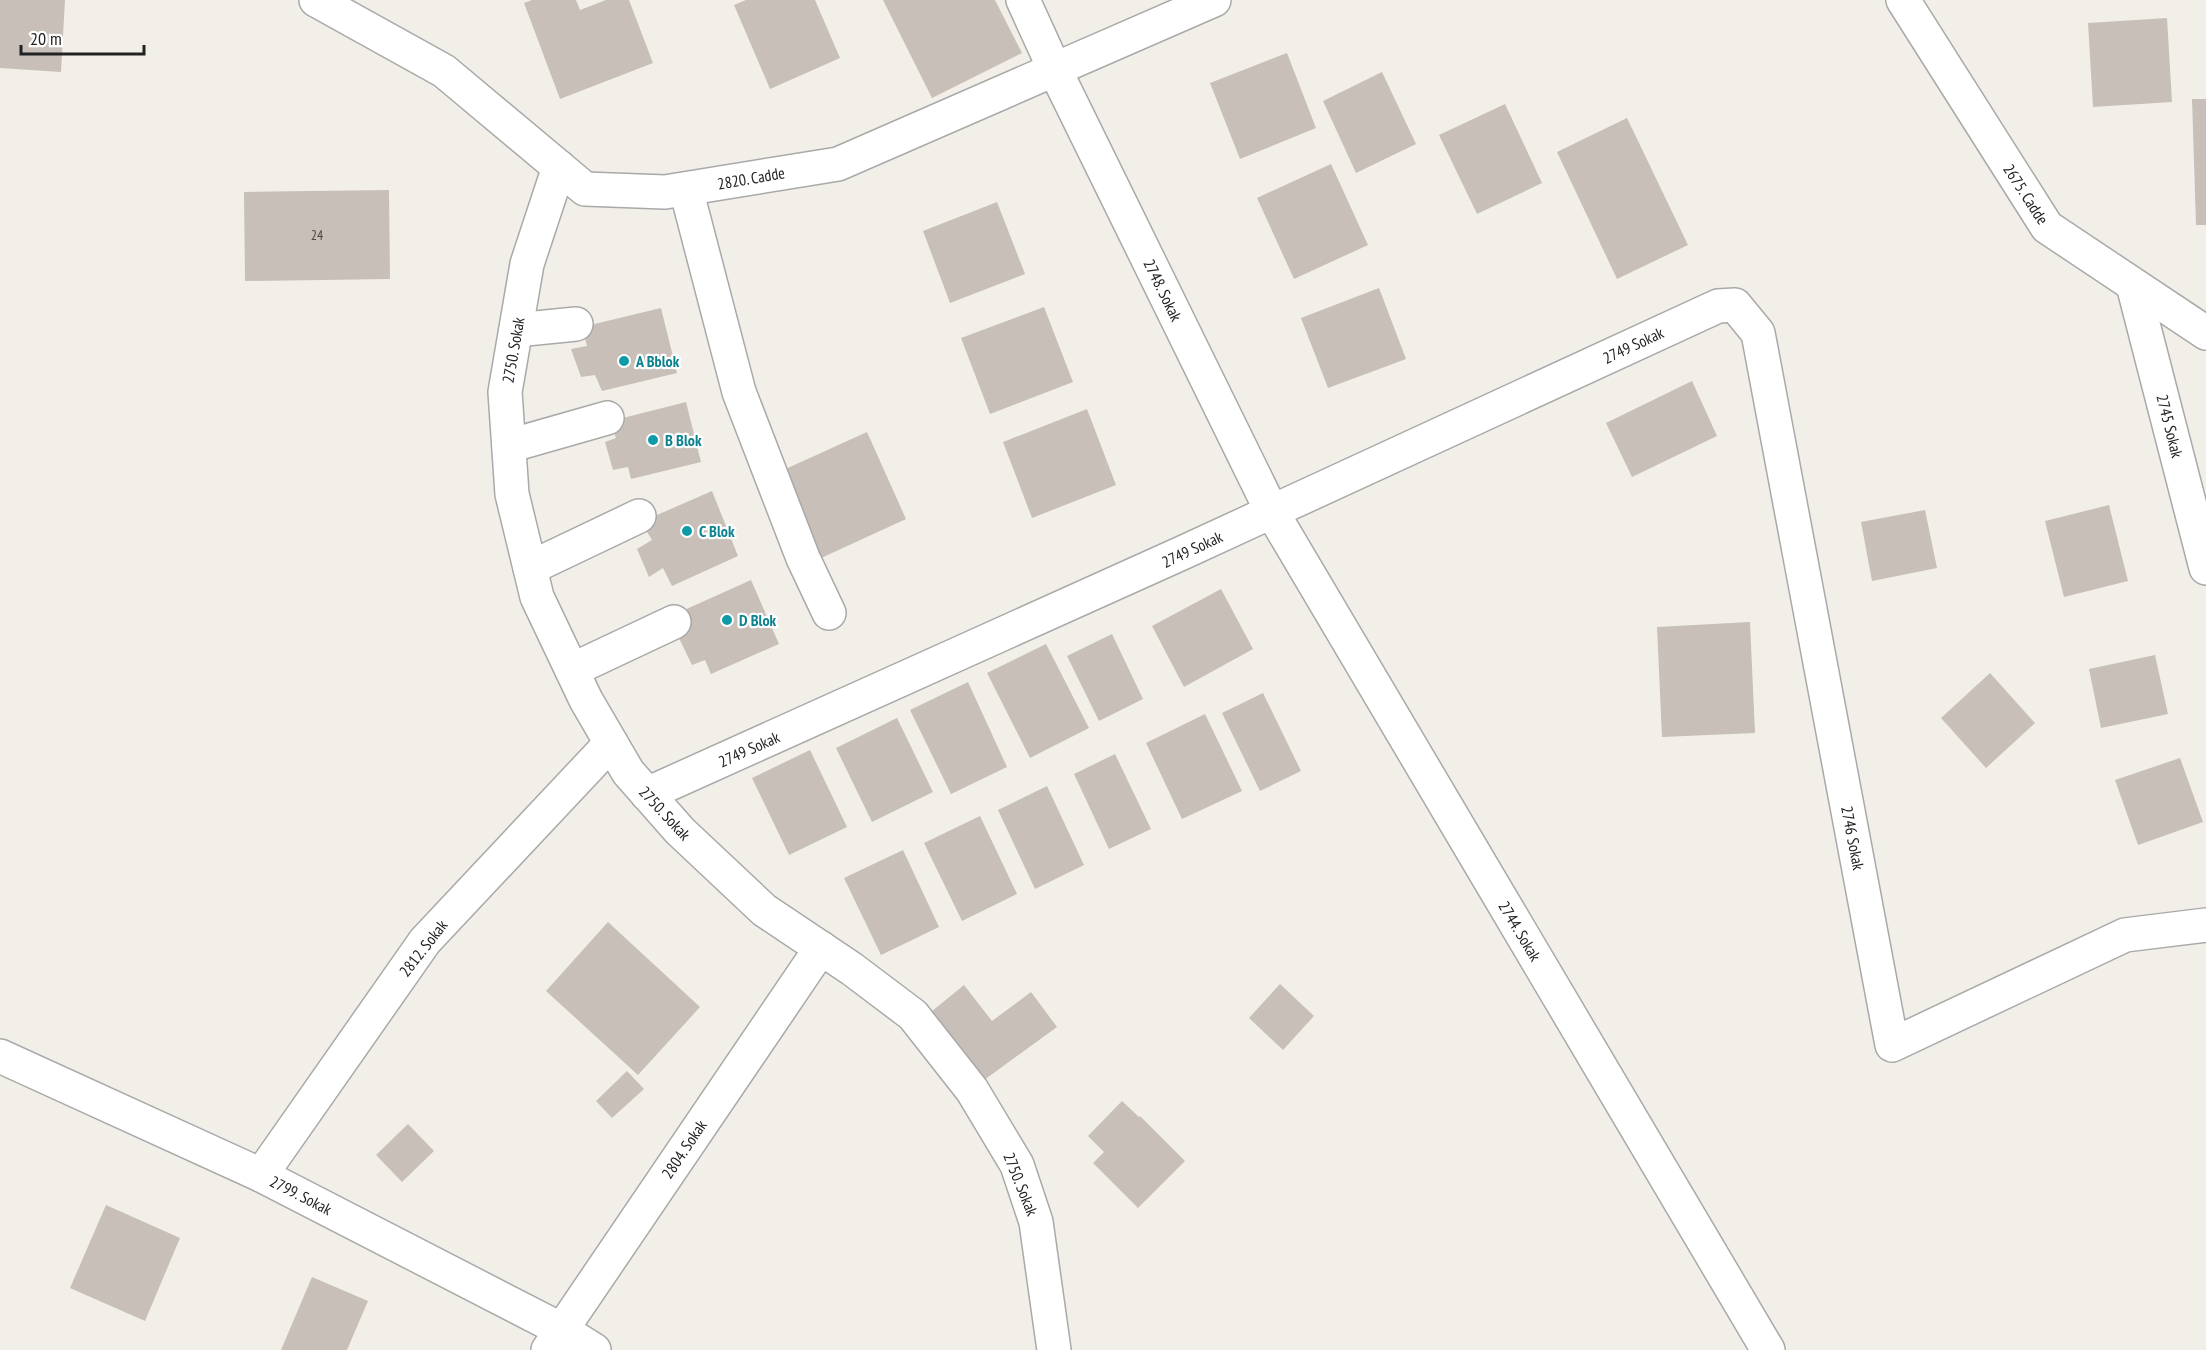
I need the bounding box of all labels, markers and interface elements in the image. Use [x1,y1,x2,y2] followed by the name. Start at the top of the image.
[21,18,144,56] scale bar
[30,27,62,50] text: 20 m
[1999,160,2053,228] street label: 2675. Cadde
[716,162,786,194] street label: 2820. Cadde
[311,226,324,244] house number: 24
[1139,256,1187,325] street label: 2748. Sokak
[497,315,529,385] street label: 2750. Sokak
[1599,322,1667,368] street label: 2749 Sokak
[635,351,680,371] place label: A Bblok
[617,354,631,368] marker: A Bblok
[2152,392,2188,461] street label: 2745 Sokak
[665,430,702,450] place label: B Blok
[646,433,660,447] marker: B Blok
[699,521,735,541] place label: C Blok
[680,524,694,538] marker: C Blok
[1158,526,1226,572] street label: 2749 Sokak
[739,610,776,630] place label: D Blok
[720,613,734,627] marker: D Blok
[715,726,783,771] street label: 2749 Sokak
[635,782,696,845] street label: 2750. Sokak
[1837,804,1869,872] street label: 2746 Sokak
[1494,897,1546,965] street label: 2744. Sokak
[395,915,452,980] street label: 2812. Sokak
[657,1115,711,1182] street label: 2804. Sokak
[999,1149,1043,1219] street label: 2750. Sokak
[267,1171,336,1219] street label: 2799. Sokak

